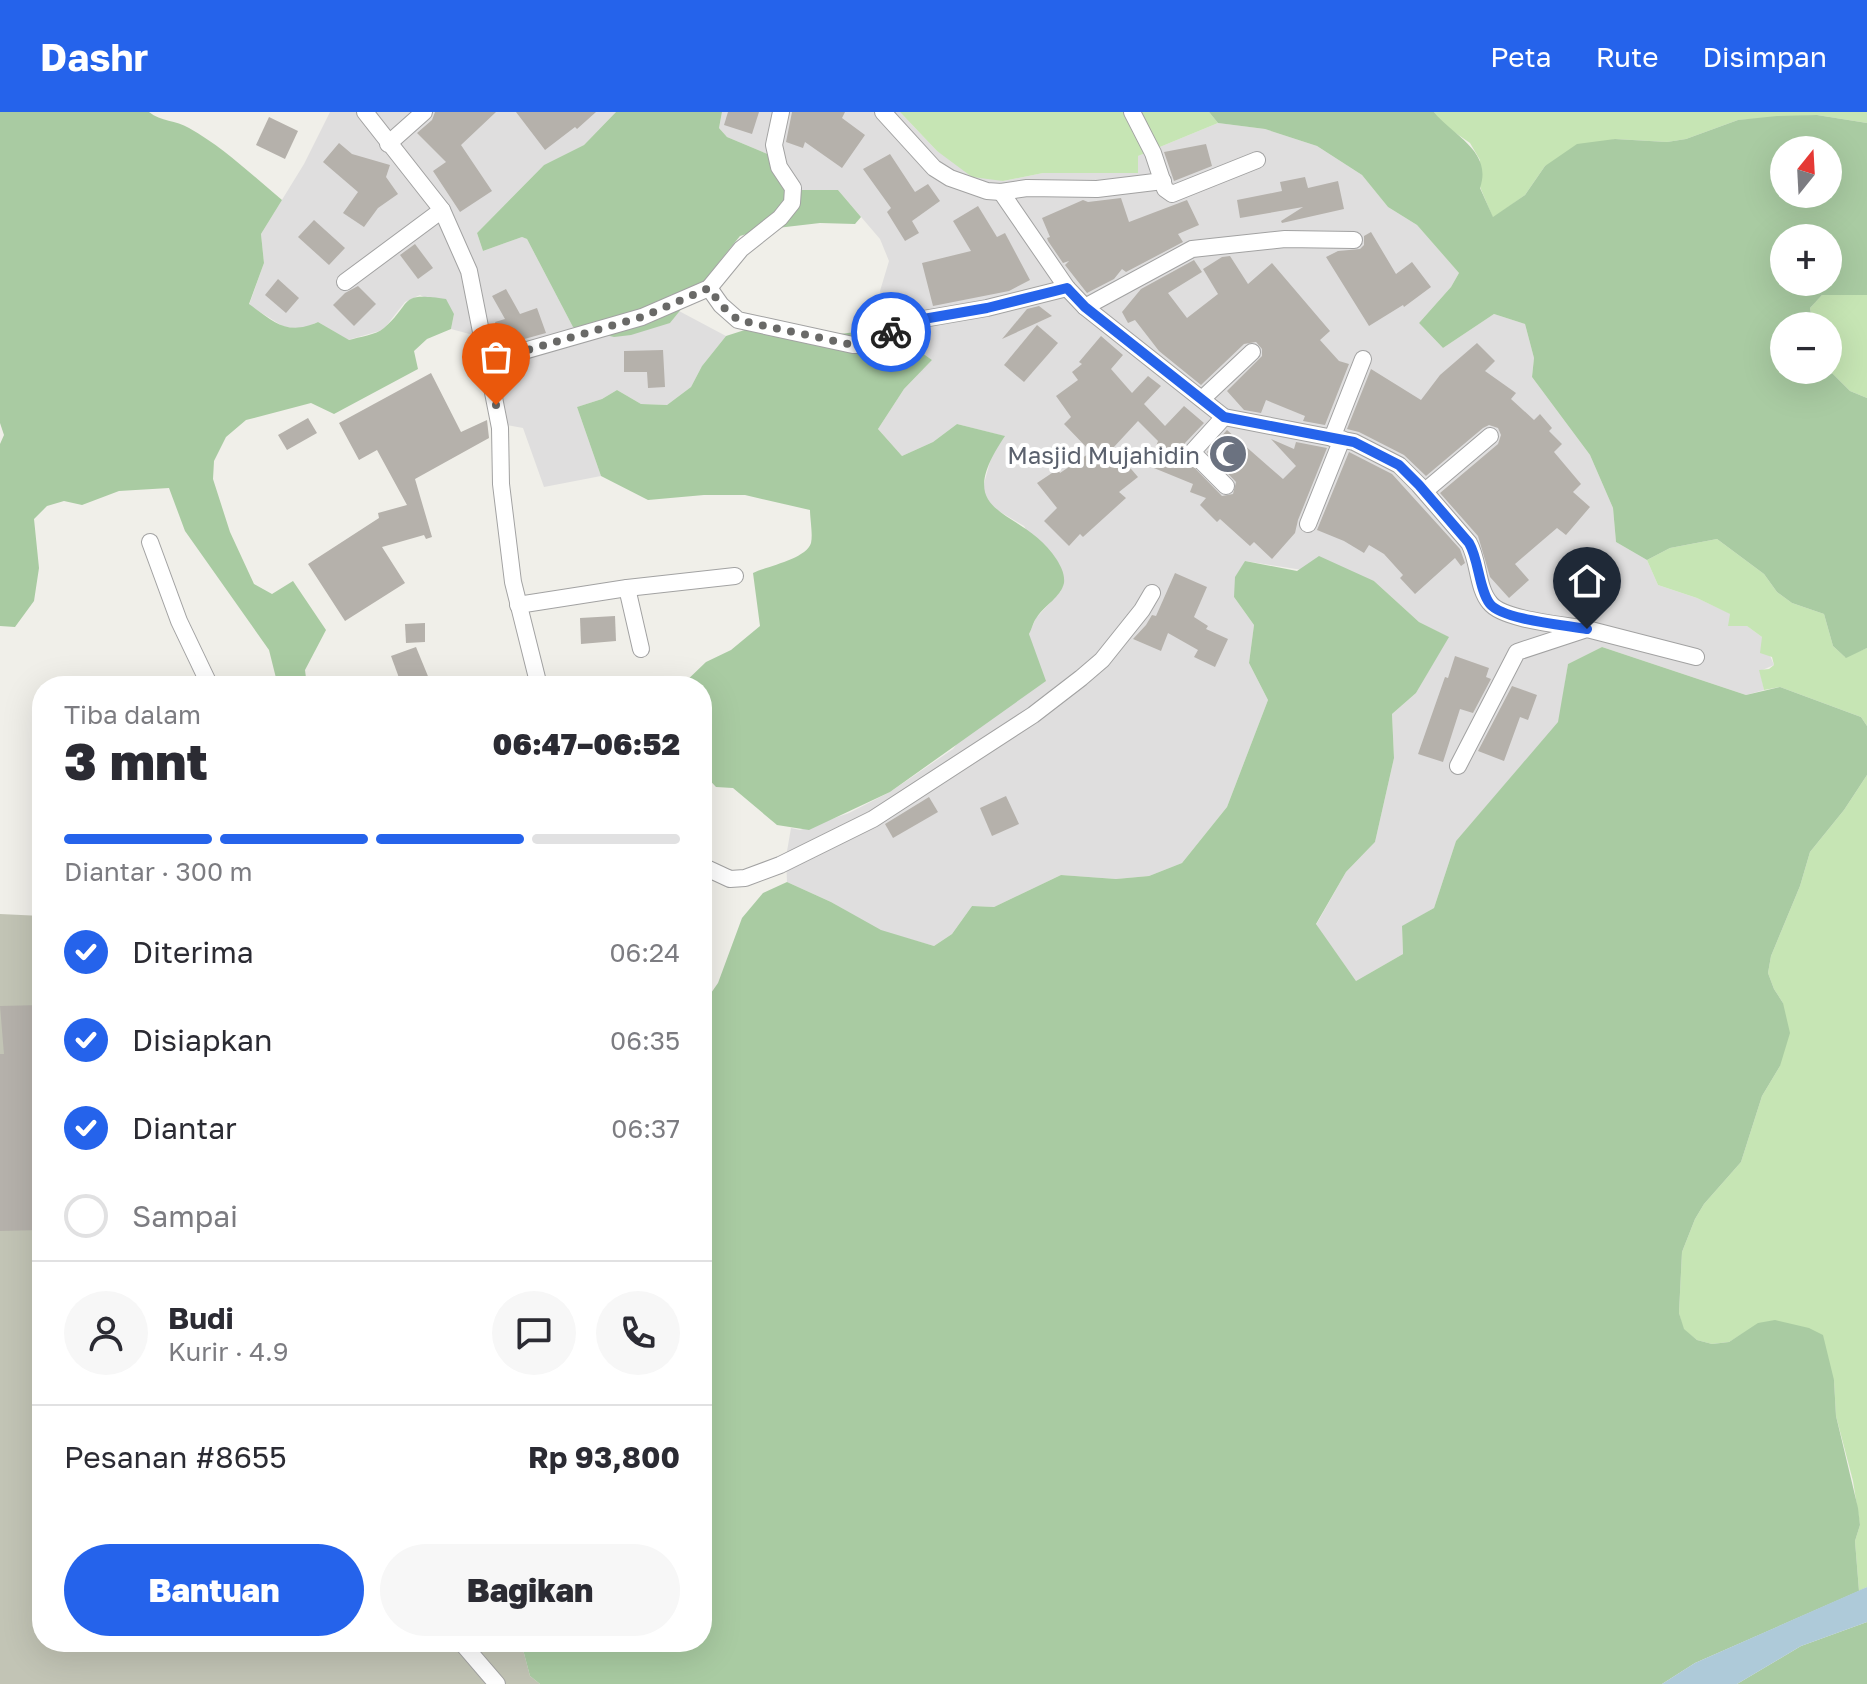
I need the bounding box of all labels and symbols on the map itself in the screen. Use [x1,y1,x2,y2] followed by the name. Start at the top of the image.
[1770,136,1842,208] north arrow
[851,292,931,372] courier
[462,323,530,405] pin
[1207,433,1249,475] mosque icon: Masjid Mujahidin
[1007,440,1200,469] place label: Masjid Mujahidin
[1553,547,1621,629] pin

